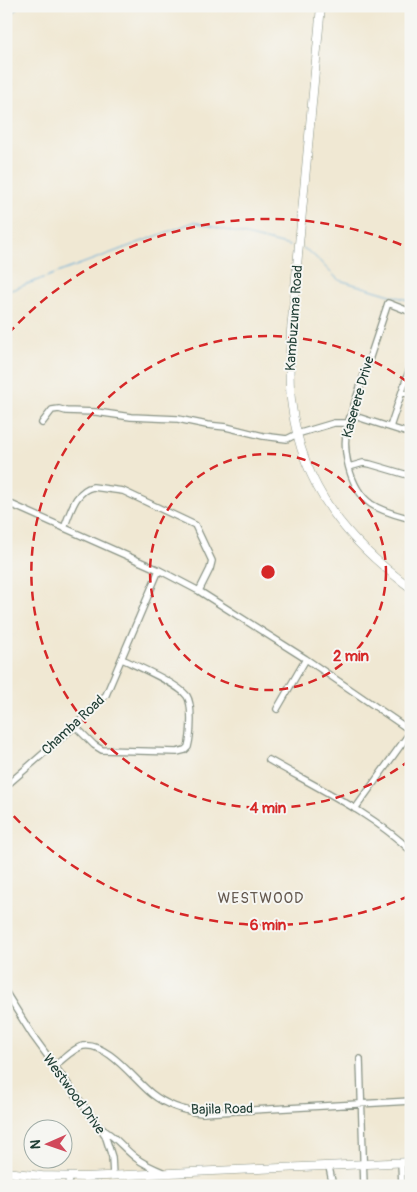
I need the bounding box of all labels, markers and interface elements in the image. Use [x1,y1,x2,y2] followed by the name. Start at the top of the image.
[282,264,306,372] street label: Kambuzuma Road
[338,354,378,440] street label: Kaserere Drive
[259,563,277,581] centre of rings
[333,647,369,666] text: 2 min
[38,692,108,758] street label: Chamba Road
[250,799,287,818] text: 4 min
[218,889,304,908] district label: WESTWOOD
[250,916,287,935] text: 6 min
[39,1051,109,1138] street label: Westwood Drive
[191,1100,253,1118] street label: Bajila Road
[22,1120,72,1170] north arrow
[27,1139,44,1149] text: N

